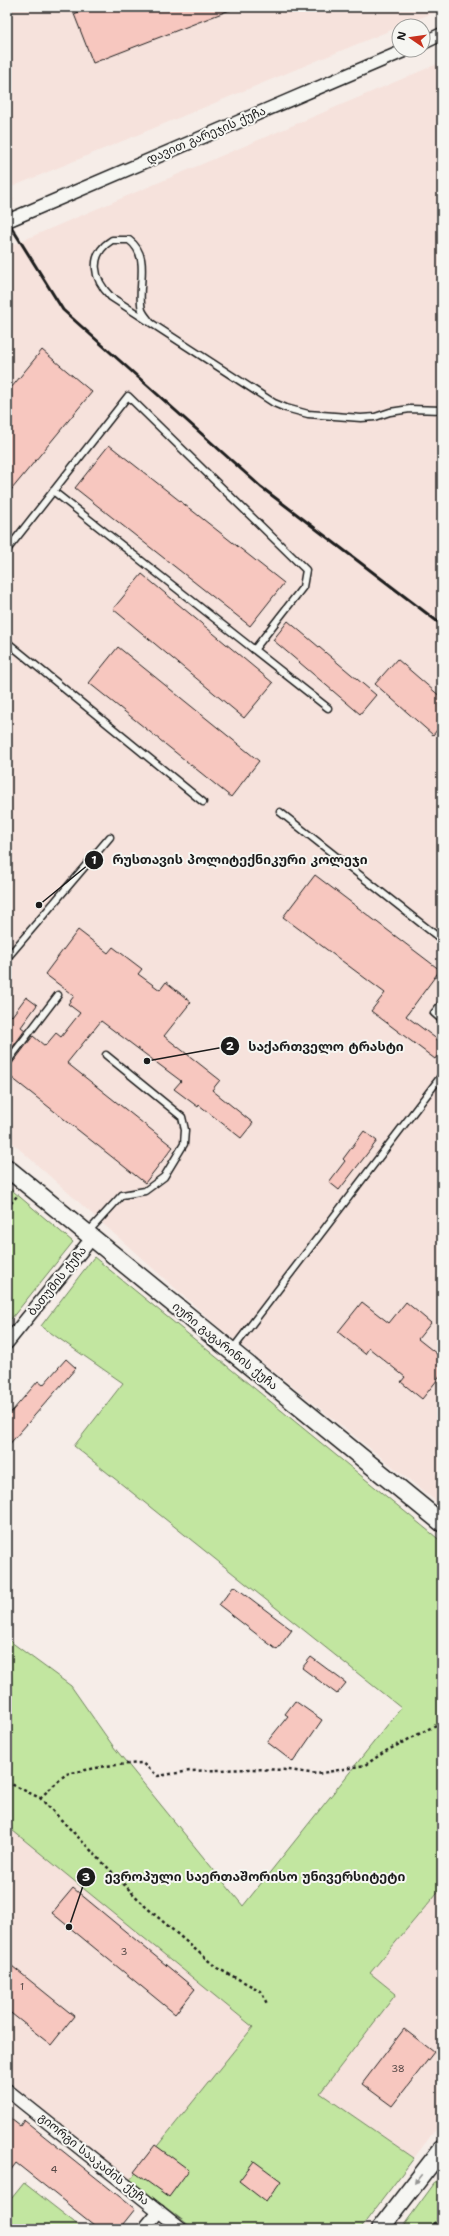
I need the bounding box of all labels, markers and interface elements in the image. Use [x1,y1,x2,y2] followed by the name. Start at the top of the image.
[391,18,431,58] north arrow
[393,30,410,42] text: N
[144,103,268,167] street label: დავით გარეჯის ქუჩა
[84,847,375,872] callout: რუსთავის პოლიტექნიკური კოლეჯი
[112,851,368,868] text: რუსთავის პოლიტექნიკური კოლეჯი
[91,852,97,868] text: 1
[220,1034,411,1059] callout: საქართველო ტრასტი
[226,1038,235,1054] text: 2
[248,1038,404,1055] text: საქართველო ტრასტი
[24,1243,90,1319] street label: ბათუმის ქუჩა
[169,1298,281,1394] street label: იური გაგარინის ქუჩა
[76,1864,413,1889] callout: ევროპული საერთაშორისო უნივერსიტეტი
[105,1868,405,1885] text: ევროპული საერთაშორისო უნივერსიტეტი
[82,1869,90,1885] text: 3
[121,1945,128,1958] house number: 3
[20,1980,24,1993] house number: 1
[391,2062,405,2075] house number: 38
[35,2109,153,2209] street label: გიორგი სააკაძის ქუჩა
[51,2163,58,2176] house number: 4
[414,2174,422,2185] one-way arrow

